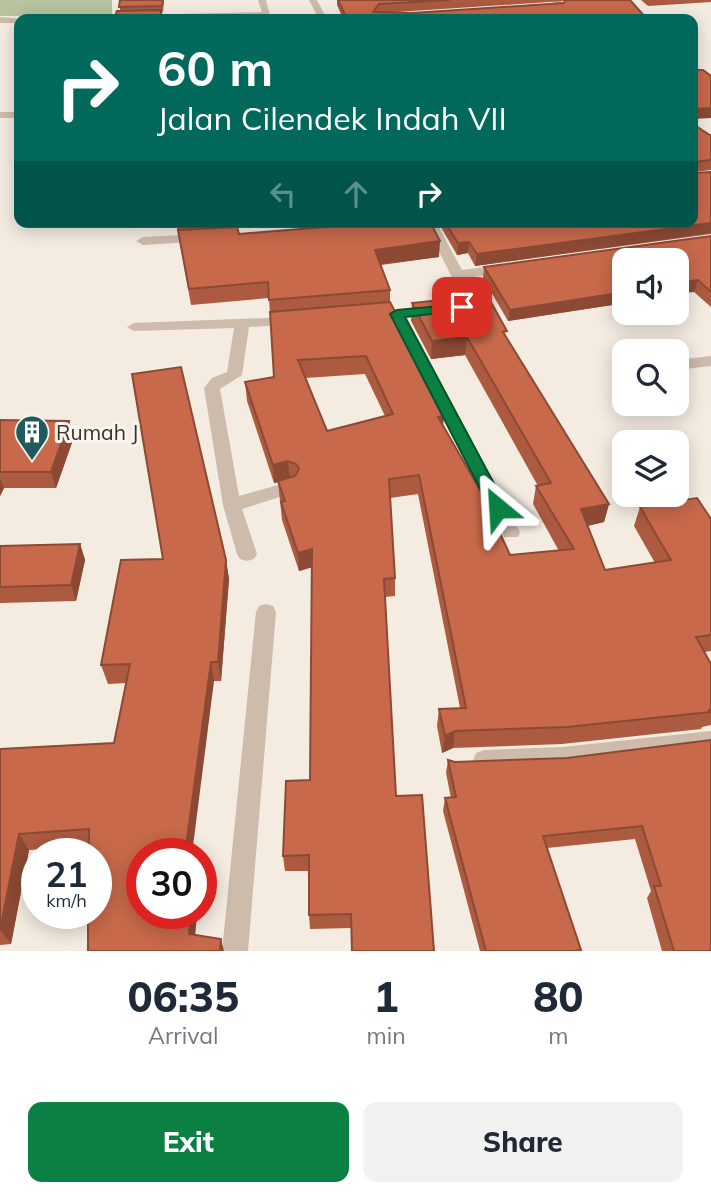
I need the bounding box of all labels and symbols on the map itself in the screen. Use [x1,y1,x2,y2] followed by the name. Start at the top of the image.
[432,277,492,337] pin
[13,413,51,462] building icon: Rumah J
[56,419,138,445] place label: Rumah J
[461,471,535,545] position arrow
[126,838,217,929] speed limit sign: 30

